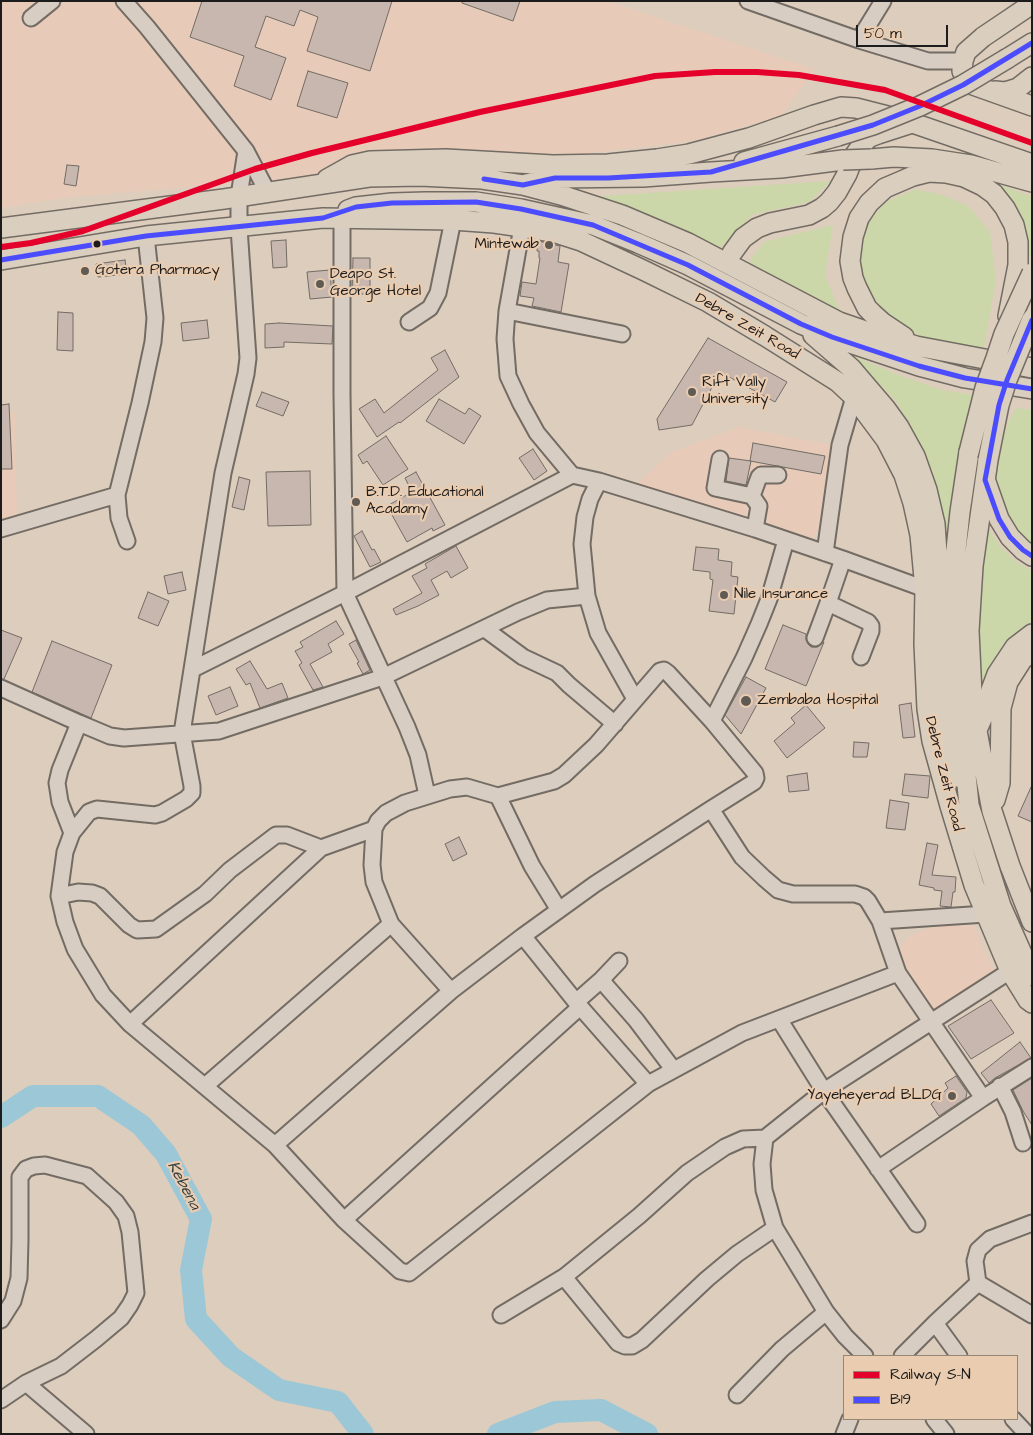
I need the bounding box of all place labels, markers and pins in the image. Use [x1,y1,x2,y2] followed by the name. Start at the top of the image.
[474,236,539,254] place label: Mintewab
[92,239,102,249] unlabelled marker
[543,239,555,251] marker: Mintewab
[95,262,220,280] place label: Gotera Pharmacy
[79,265,91,277] marker: Gotera Pharmacy
[330,266,421,301] place label: Deapo St. George Hotel
[314,278,326,290] marker: Deapo St. George Hotel
[702,374,768,409] place label: Rift Vally University
[686,386,698,398] marker: Rift Vally University
[366,484,484,519] place label: B.T.D. Educational Acadamy
[350,496,362,508] marker: B.T.D. Educational Acadamy
[734,586,828,604] place label: Nile Insurance
[718,589,730,601] marker: Nile Insurance
[757,692,878,710] place label: Zembaba Hospital
[739,694,753,708] marker: Zembaba Hospital
[807,1087,942,1105] place label: Yayeheyerad BLDG
[946,1090,958,1102] marker: Yayeheyerad BLDG

